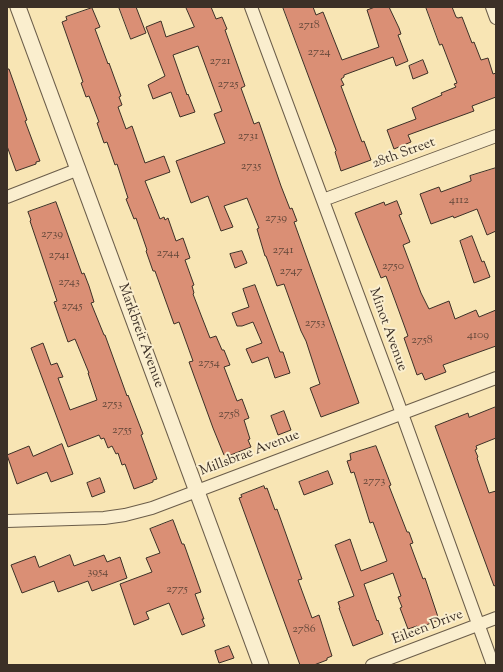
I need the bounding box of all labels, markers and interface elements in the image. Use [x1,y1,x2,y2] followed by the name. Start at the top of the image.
[298,19,320,33] house number: 2718
[307,46,331,60] house number: 2724
[209,55,231,69] house number: 2721
[217,78,239,92] house number: 2725
[238,130,258,144] house number: 2731
[370,135,438,173] street label: 28th Street
[241,160,261,174] house number: 2735
[449,194,469,208] house number: 4112
[265,212,287,226] house number: 2739
[41,228,63,242] house number: 2739
[273,244,293,258] house number: 2741
[157,247,179,261] house number: 2744
[49,249,69,263] house number: 2741
[382,260,404,274] house number: 2750
[280,265,302,279] house number: 2747
[58,276,80,290] house number: 2743
[113,282,167,390] street label: Markbreit Avenue
[364,286,410,374] street label: Minot Avenue
[62,300,82,314] house number: 2745
[305,317,325,331] house number: 2753
[467,329,489,343] house number: 4109
[411,334,433,348] house number: 2758
[198,357,220,371] house number: 2754
[102,398,122,412] house number: 2753
[218,408,240,422] house number: 2758
[112,424,132,438] house number: 2755
[198,427,302,481] street label: Millsbrae Avenue
[363,475,385,489] house number: 2773
[88,566,108,580] house number: 3954
[166,583,188,597] house number: 2775
[390,607,466,649] street label: Eileen Drive
[292,623,316,637] house number: 2786

